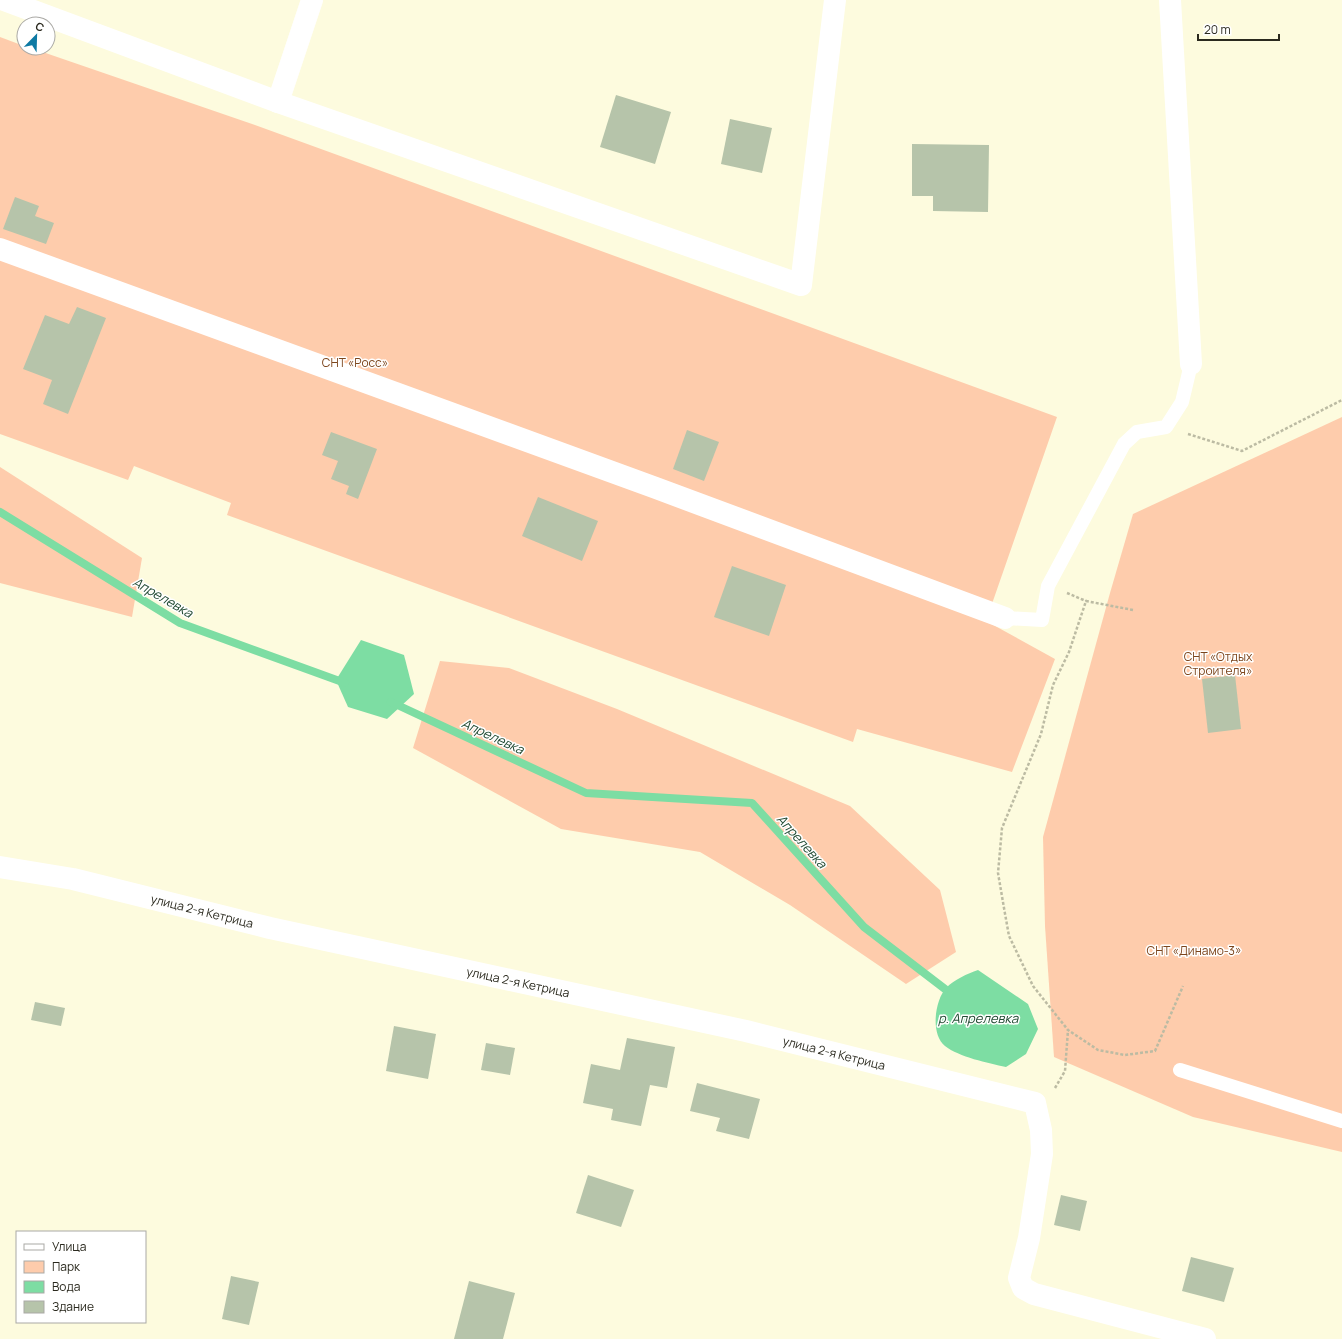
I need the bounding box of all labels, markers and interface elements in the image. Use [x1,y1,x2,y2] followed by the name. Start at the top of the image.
[16,16,56,56] north arrow
[1198,16,1279,42] scale bar
[33,18,47,35] text: С
[1204,21,1231,38] text: 20 m
[322,354,388,371] park label: СНТ «Росс»
[130,573,197,622] water label: Апрелевка
[1184,648,1253,679] park label: СНТ «Отдых Строителя»
[459,714,528,759] water label: Апрелевка
[773,810,832,872] water label: Апрелевка
[149,890,255,932] street label: улица 2-я Кетрица
[1147,942,1241,959] park label: СНТ «Динамо-3»
[465,963,571,1001] street label: улица 2-я Кетрица
[938,1009,1019,1027] water label: р. Апрелевка
[781,1032,887,1074] street label: улица 2-я Кетрица
[16,1231,146,1323] legend
[52,1238,86,1255] text: Улица
[52,1258,81,1275] text: Парк
[52,1278,80,1295] text: Вода
[52,1298,94,1315] text: Здание

